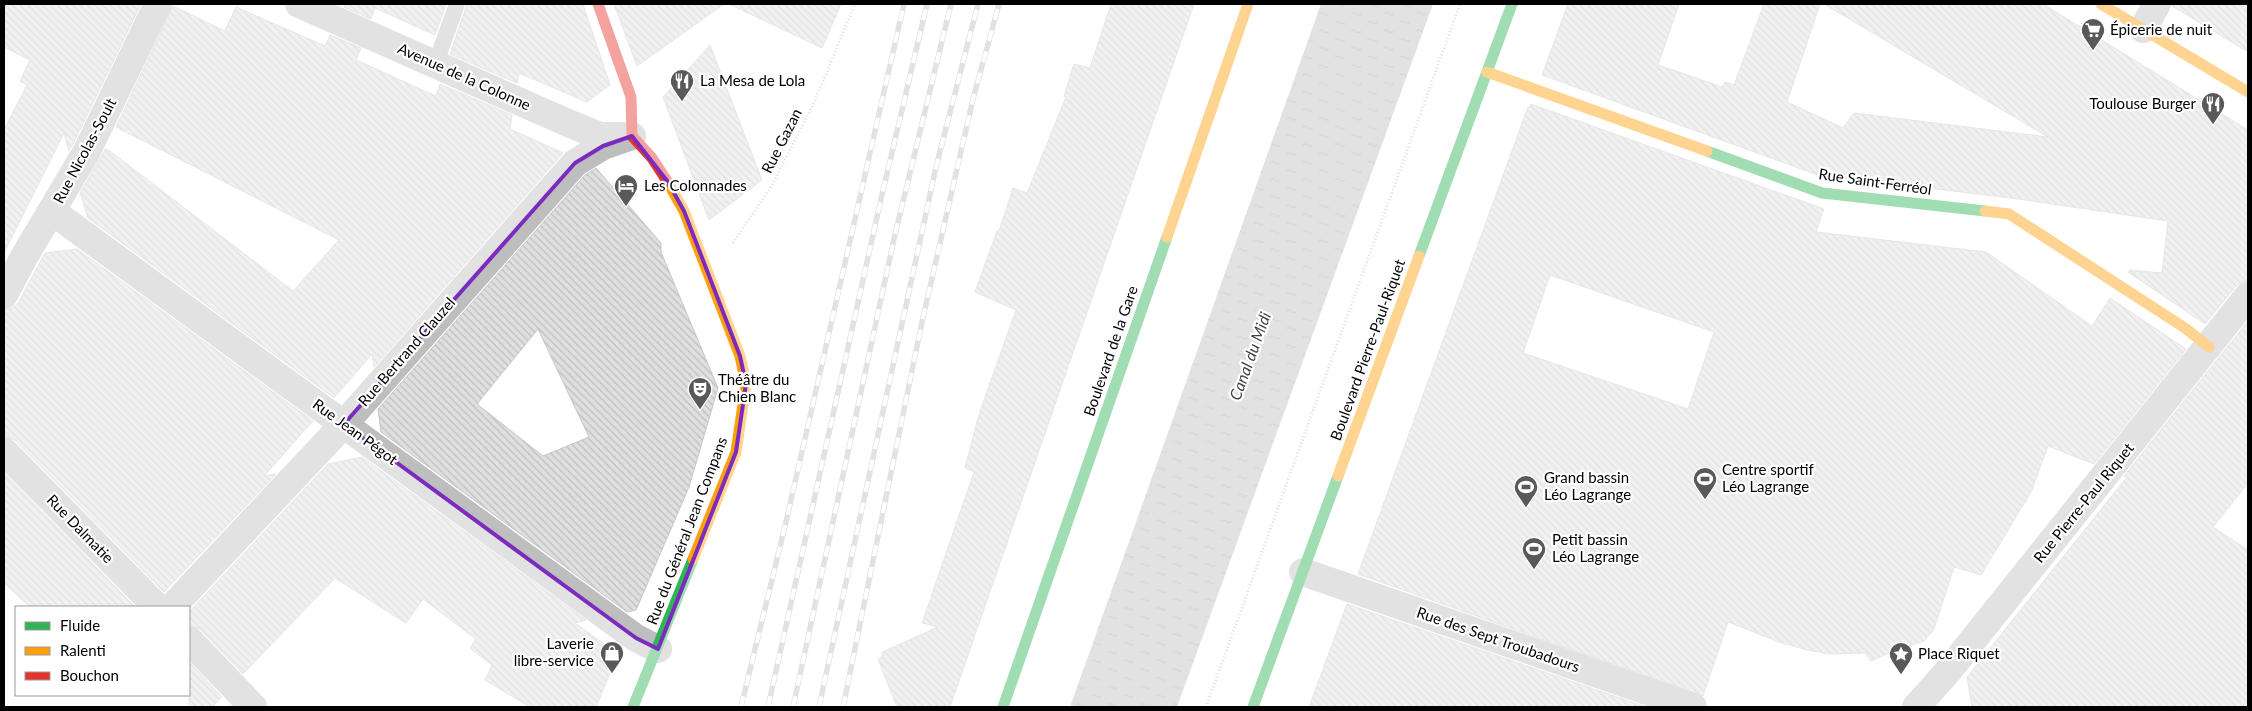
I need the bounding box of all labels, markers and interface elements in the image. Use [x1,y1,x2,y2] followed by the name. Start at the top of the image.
[2080,17,2106,51] supermarket icon: Épicerie de nuit
[2110,20,2213,38] place label: Épicerie de nuit
[395,39,534,114] street label: Avenue de la Colonne
[669,68,695,102] restaurant icon: La Mesa de Lola
[700,71,805,89] place label: La Mesa de Lola
[2200,91,2226,125] restaurant icon: Toulouse Burger
[49,94,120,206] street label: Rue Nicolas-Soult
[2089,94,2197,112] place label: Toulouse Burger
[757,105,805,176] street label: Rue Gazan
[1818,164,1933,198] street label: Rue Saint-Ferréol
[613,173,639,207] hotel icon: Les Colonnades
[644,176,747,194] place label: Les Colonnades
[1326,256,1408,443] street label: Boulevard Pierre-Paul-Riquet
[1079,283,1141,418] street label: Boulevard de la Gare
[354,293,458,409] street label: Rue Bertrand Clauzel
[1225,309,1274,402] water label: Canal du Midi
[718,370,796,405] place label: Théâtre du Chien Blanc
[687,376,713,410] theatre icon: Théâtre du Chien Blanc
[310,394,402,468] street label: Rue Jean Pégot
[642,434,730,627] street label: Rue du Général Jean Compans
[2029,438,2137,566] street label: Rue Pierre-Paul Riquet
[1722,460,1814,495] place label: Centre sportif Léo Lagrange
[1692,466,1718,500] sports icon: Centre sportif Léo Lagrange
[1544,468,1631,503] place label: Grand bassin Léo Lagrange
[1513,474,1539,508] sports icon: Grand bassin Léo Lagrange
[44,490,118,566] street label: Rue Dalmatie
[1552,530,1639,565] place label: Petit bassin Léo Lagrange
[1521,536,1547,570] sports icon: Petit bassin Léo Lagrange
[1414,603,1582,675] street label: Rue des Sept Troubadours
[15,606,190,696] legend
[60,616,100,634] text: Fluide
[514,634,594,669] place label: Laverie libre-service
[599,640,625,674] shop icon: Laverie libre-service
[60,641,106,659] text: Ralenti
[1888,641,1914,675] place icon: Place Riquet
[1918,644,2000,662] place label: Place Riquet
[60,666,119,684] text: Bouchon

